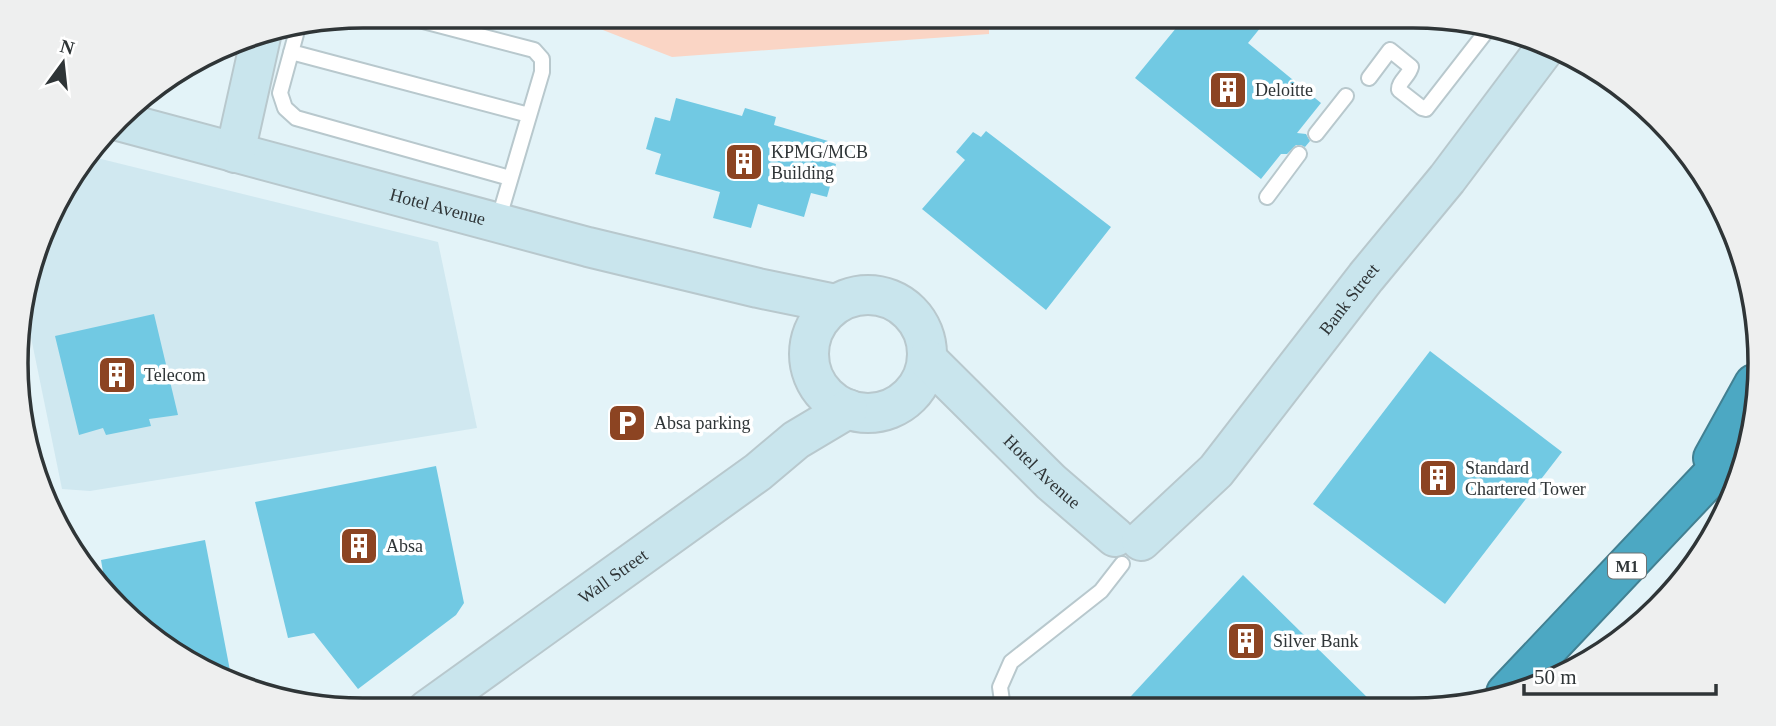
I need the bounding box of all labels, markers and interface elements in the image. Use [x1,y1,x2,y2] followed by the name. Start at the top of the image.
[28,28,98,98] north arrow
[58,35,77,59] text: N
[1207,69,1249,111] building icon: Deloitte
[1255,80,1313,100] place label: Deloitte
[723,141,765,183] building icon: KPMG/MCB Building
[771,142,868,183] place label: KPMG/MCB Building
[388,184,488,229] street label: Hotel Avenue
[1315,259,1383,339] street label: Bank Street
[96,354,138,396] building icon: Telecom
[144,365,206,385] place label: Telecom
[606,402,648,444] parking icon: Absa parking
[654,413,750,433] place label: Absa parking
[999,431,1084,513] street label: Hotel Avenue
[1417,457,1459,499] building icon: Standard Chartered Tower
[1465,458,1586,499] place label: Standard Chartered Tower
[338,525,380,567] building icon: Absa
[386,536,423,556] place label: Absa
[575,545,651,608] street label: Wall Street
[1608,554,1646,579] road number: M1
[1225,620,1267,662] building icon: Silver Bank
[1273,631,1359,651] place label: Silver Bank
[1524,652,1716,696] scale bar
[1534,665,1577,689] text: 50 m

